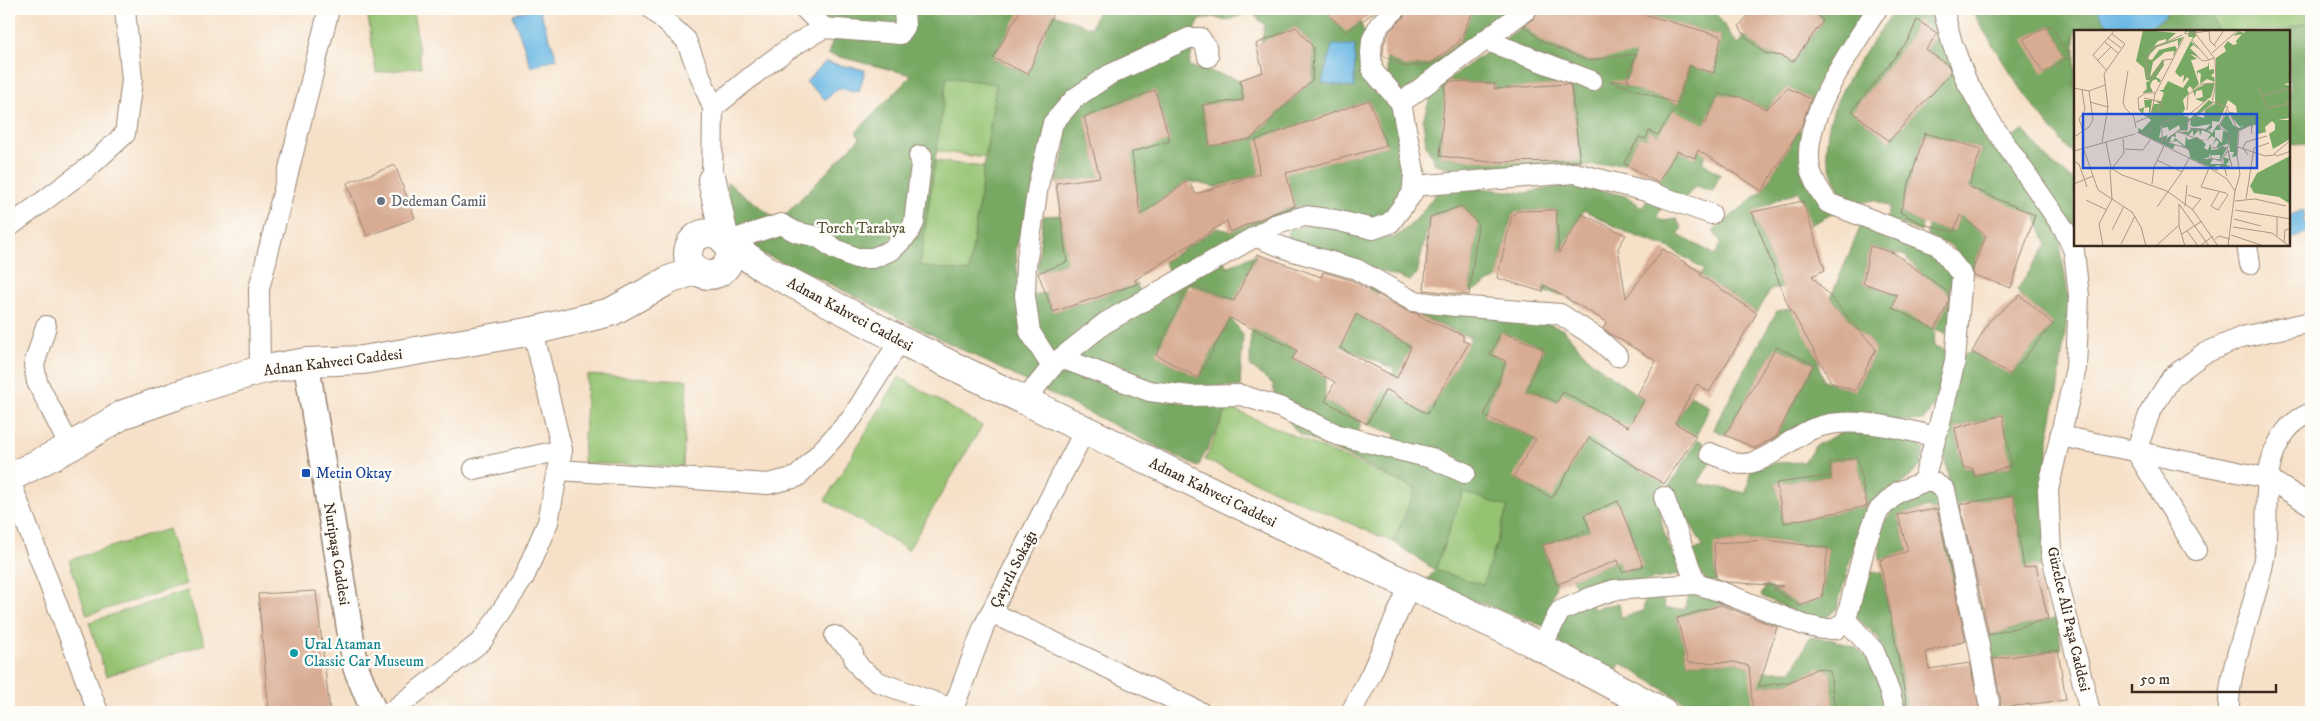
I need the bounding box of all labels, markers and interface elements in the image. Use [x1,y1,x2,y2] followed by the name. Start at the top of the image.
[2074,30,2290,246] inset map
[391,192,486,211] place label: Dedeman Camii
[375,195,387,207] marker: Dedeman Camii
[817,219,906,238] park label: Torch Tarabya
[784,273,916,356] street label: Adnan Kahveci Caddesi
[263,345,404,380] street label: Adnan Kahveci Caddesi
[1146,453,1280,532] street label: Adnan Kahveci Caddesi
[316,464,392,483] place label: Metin Oktay
[300,467,312,479] marker: Metin Oktay
[319,501,354,607] street label: Nuripaşa Caddesi
[986,527,1041,611] street label: Çayırlı Sokağı
[2043,545,2094,693] street label: Güzelce Ali Paşa Caddesi
[304,635,424,671] place label: Ural Ataman Classic Car Museum
[288,647,300,659] marker: Ural Ataman Classic Car Museum
[2132,661,2276,693] scale bar
[2140,670,2170,689] text: 50 m

